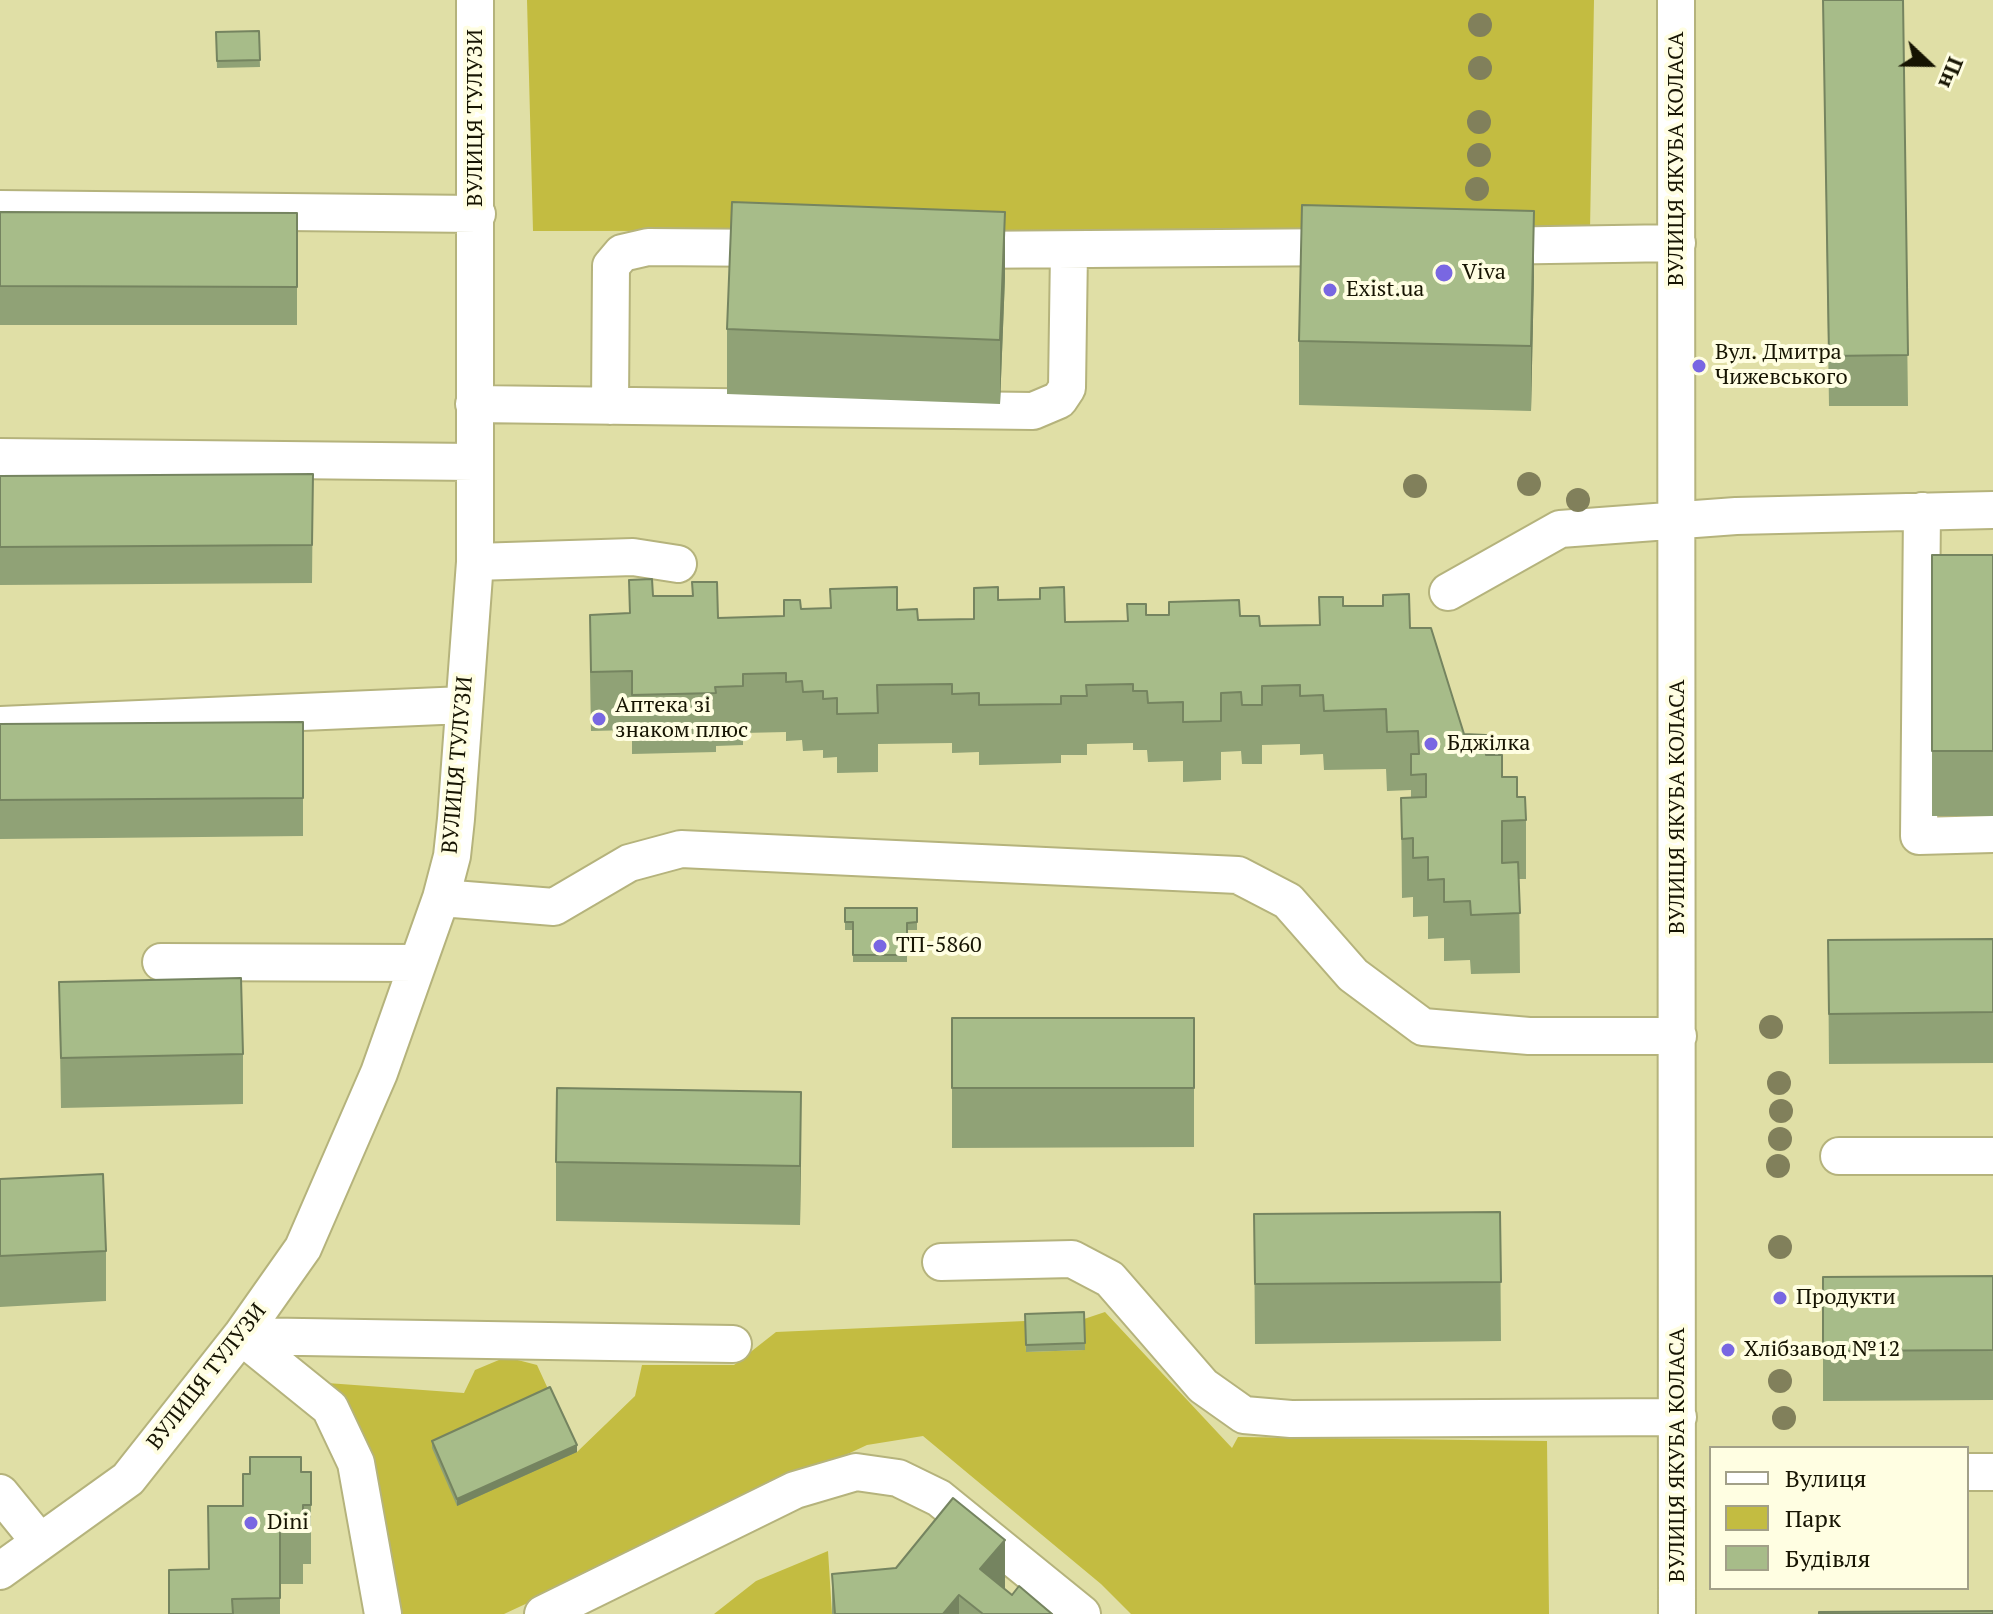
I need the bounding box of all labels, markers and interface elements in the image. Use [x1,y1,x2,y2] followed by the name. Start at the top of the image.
[1889,24,1969,104] north arrow
[463,29,489,207] street label: ВУЛИЦЯ ТУЛУЗИ
[1664,31,1690,287] street label: ВУЛИЦЯ ЯКУБА КОЛАСА
[1932,53,1971,93] text: Пн
[1462,260,1506,286] place label: Viva
[1433,262,1455,284] marker: Viva
[1346,277,1424,303] place label: Exist.ua
[1321,281,1339,299] marker: Exist.ua
[1715,340,1848,392] place label: Вул. Дмитра Чижевського
[1690,357,1708,375] marker: Вул. Дмитра Чижевського
[437,675,479,855] street label: ВУЛИЦЯ ТУЛУЗИ
[1665,679,1691,935] street label: ВУЛИЦЯ ЯКУБА КОЛАСА
[615,693,748,744] place label: Аптека зі знаком плюс
[590,710,608,728] marker: Аптека зі знаком плюс
[1447,731,1530,757] place label: Бджілка
[1422,735,1440,753] marker: Бджілка
[896,933,982,959] place label: ТП-5860
[871,937,889,955] marker: ТП-5860
[1796,1285,1896,1311] place label: Продукти
[1771,1289,1789,1307] marker: Продукти
[142,1299,272,1455] street label: ВУЛИЦЯ ТУЛУЗИ
[1665,1327,1691,1583] street label: ВУЛИЦЯ ЯКУБА КОЛАСА
[1744,1337,1900,1363] place label: Хлібзавод №12
[1719,1341,1737,1359] marker: Хлібзавод №12
[1709,1446,1969,1590] legend
[1785,1462,1867,1494] text: Вулиця
[1785,1502,1841,1534] text: Парк
[267,1510,309,1536] place label: Dini
[242,1514,260,1532] marker: Dini
[1785,1542,1870,1574] text: Будівля

